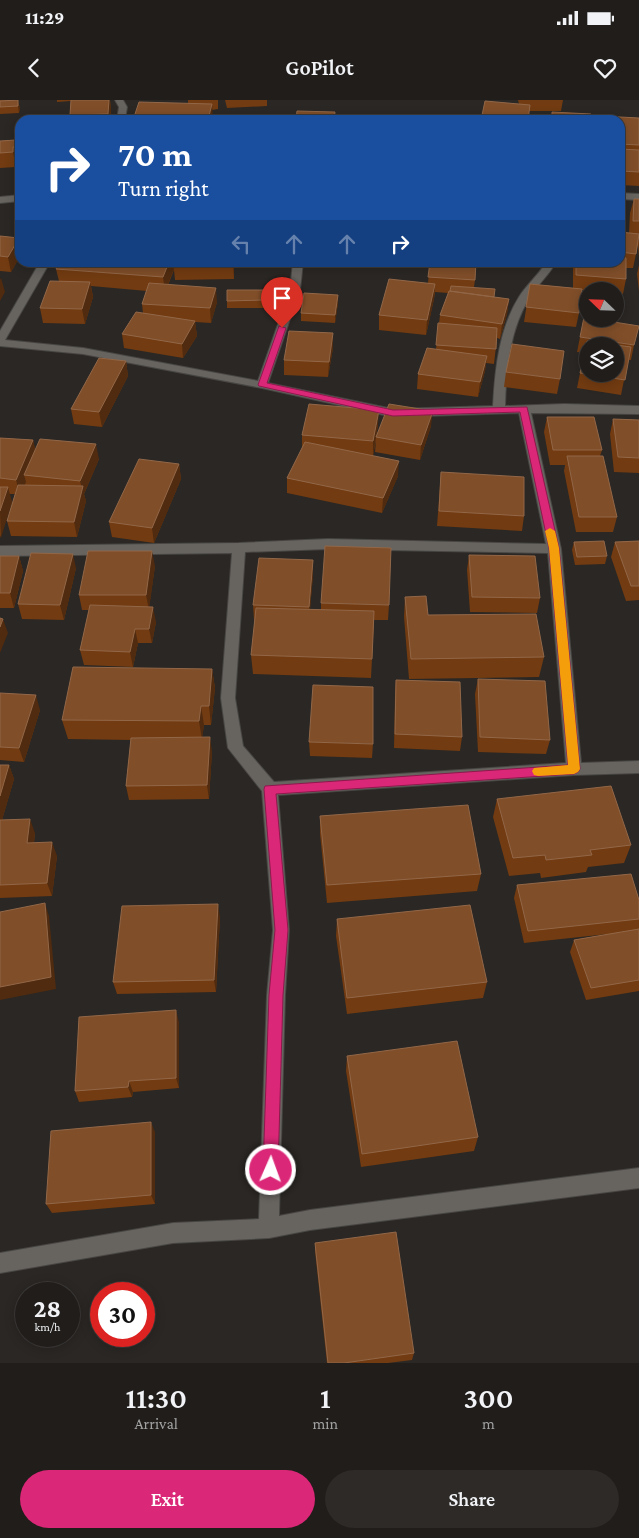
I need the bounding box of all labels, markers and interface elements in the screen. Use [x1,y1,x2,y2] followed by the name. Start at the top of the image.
[25,7,64,28] text: 11:29
[20,54,48,82] icon: back
[591,54,619,82] icon: heart
[285,55,354,80] text: GoPilot
[35,135,100,200] icon: right
[118,135,192,174] text: 70 m
[118,176,209,201] text: Turn right
[227,230,255,258] icon: left
[280,230,308,258] icon: ahead
[333,230,361,258] icon: ahead
[386,230,414,258] icon: right
[261,277,303,328] pin
[579,282,624,328] north arrow
[579,282,624,382] map controls
[268,284,296,312] icon: arrive
[579,337,624,382] button: layers
[244,1143,296,1195] position arrow
[90,1282,155,1347] speed limit sign: 30
[34,1295,61,1322] text: 28
[35,1320,60,1334] text: km/h
[125,1381,187,1414] text: 11:30
[320,1381,331,1414] text: 1
[464,1381,513,1414] text: 300
[134,1415,178,1432] text: Arrival
[312,1415,338,1432] text: min
[482,1415,495,1432] text: m
[20,1470,315,1528] button: Exit
[325,1470,619,1528] button: Share

